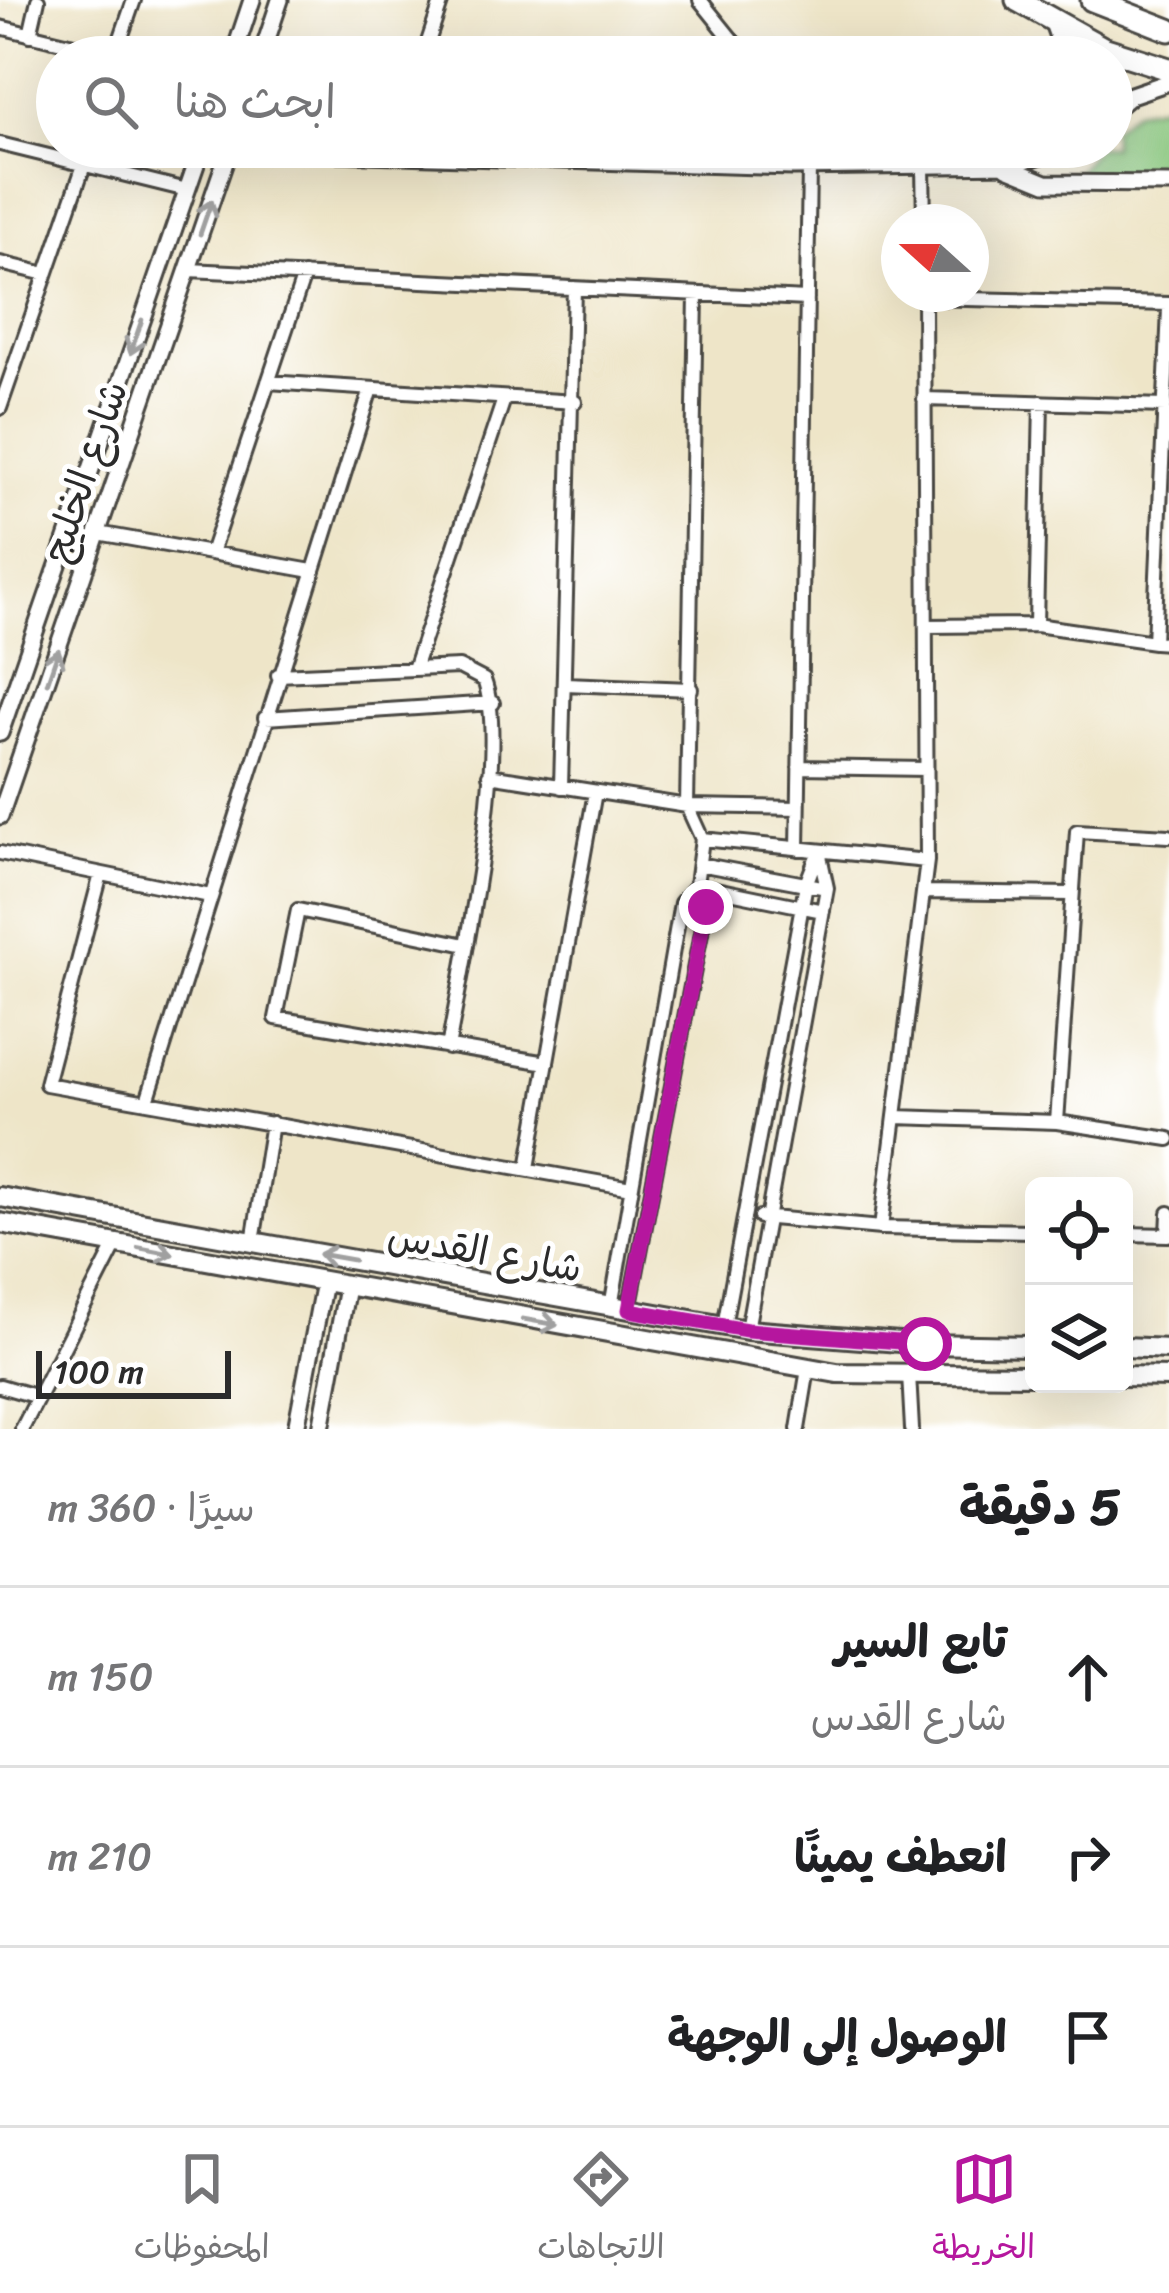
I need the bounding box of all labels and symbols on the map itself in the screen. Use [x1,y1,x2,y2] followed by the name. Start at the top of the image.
[197,199,218,236] one-way arrow
[881,204,989,312] north arrow
[124,317,146,355] one-way arrow
[21,371,148,572] street label: شارع الخليج
[44,648,65,685] one-way arrow
[679,880,733,934] route end
[382,1200,587,1302] street label: شارع القدس
[136,1241,175,1263] one-way arrow
[317,1245,356,1268] one-way arrow
[520,1312,559,1334] one-way arrow
[898,1317,952,1371] route start
[36,1345,231,1398] scale bar

